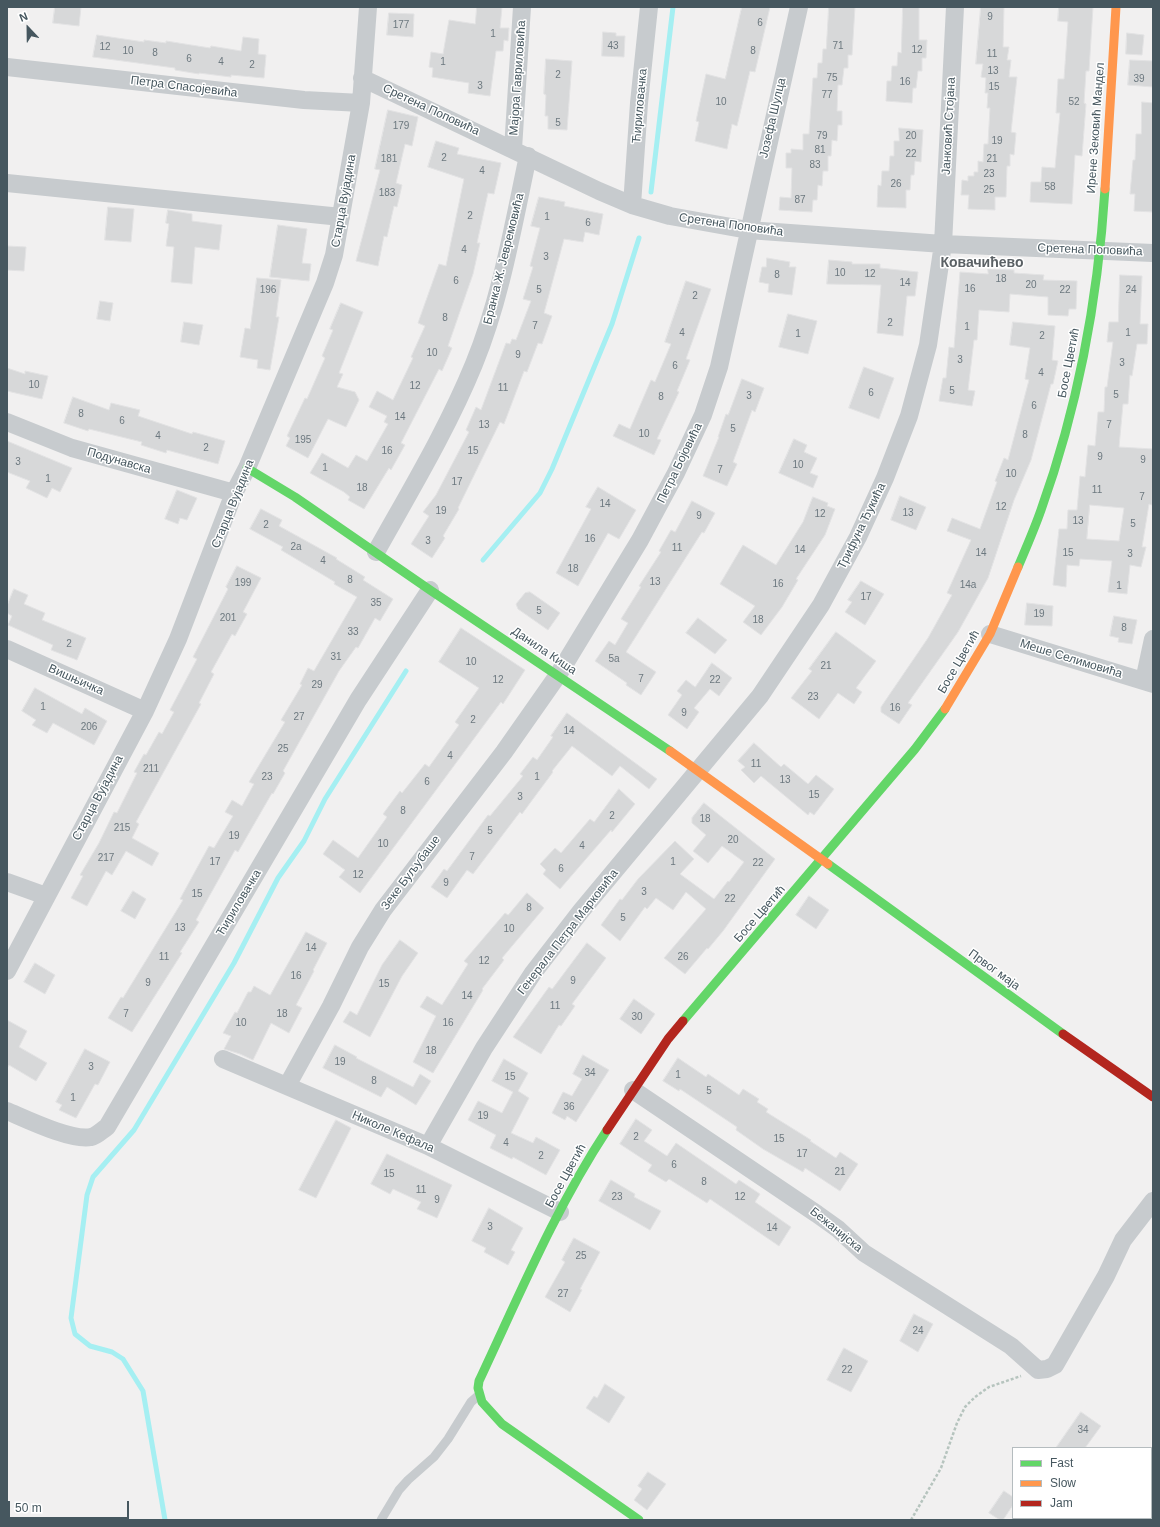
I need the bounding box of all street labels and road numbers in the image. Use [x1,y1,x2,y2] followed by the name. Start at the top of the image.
[507,20,529,136] street label: Мајора Гавриловића
[1084,62,1108,194] street label: Ирене Зековић Мандел
[630,68,650,144] street label: Ћириловачка
[130,73,238,101] street label: Петра Спасојевића
[757,77,789,159] street label: Јозефа Шулца
[939,77,959,175] street label: Јанковић Стојана
[380,81,482,139] street label: Сретена Поповића
[329,153,359,249] street label: Старца Вујадина
[481,192,527,326] street label: Бранка Ж. Јевремовића
[678,211,784,239] street label: Сретена Поповића
[1037,241,1143,259] street label: Сретена Поповића
[1055,327,1083,399] street label: Босе Цветић
[654,421,706,505] street label: Петра Бојовића
[85,445,153,477] street label: Подунавска
[209,458,257,550] street label: Старца Вујадина
[835,481,889,571] street label: Трифуна Ђукића
[509,624,579,678] street label: Данила Киша
[935,628,983,696] street label: Босе Цветић
[1018,637,1124,681] street label: Меше Селимовића
[46,661,106,699] street label: Вишњичка
[69,753,127,843] street label: Старца Вујадина
[378,833,444,913] street label: Зеке Буљубаше
[515,866,621,998] street label: Генерала Петра Марковића
[213,867,265,939] street label: Ћириловачка
[731,883,789,945] street label: Босе Цветић
[965,946,1023,994] street label: Првог маја
[350,1108,436,1156] street label: Николе Кефала
[543,1142,589,1210] street label: Босе Цветић
[807,1204,865,1256] street label: Бежанијска

